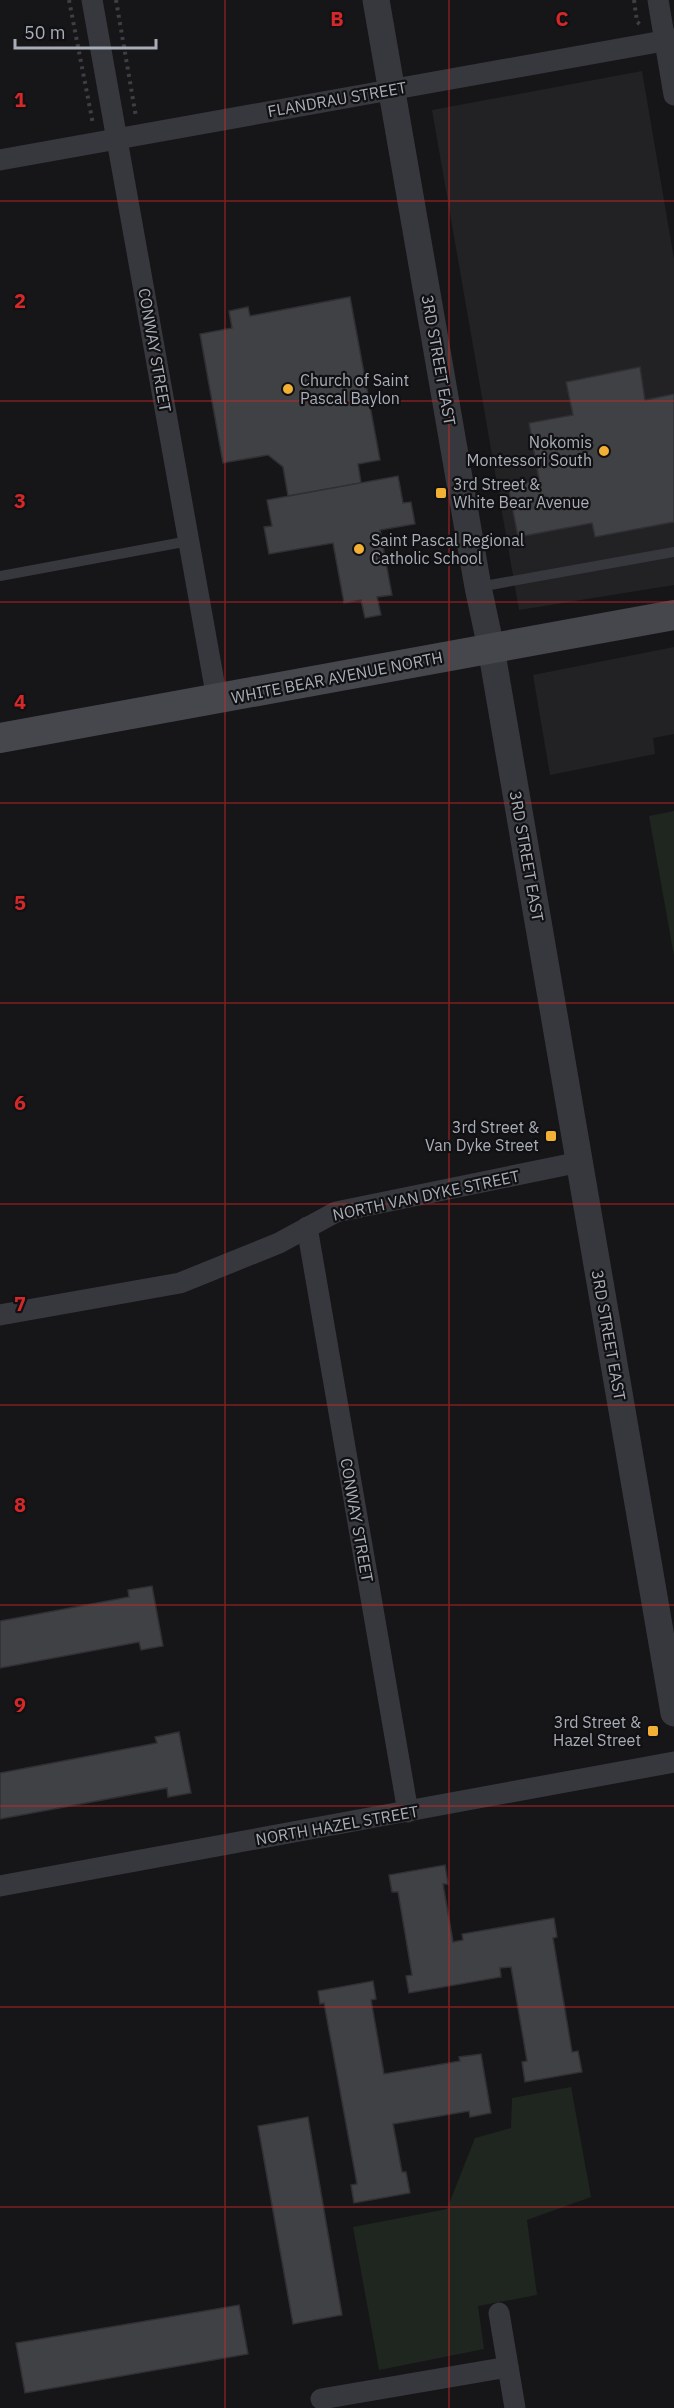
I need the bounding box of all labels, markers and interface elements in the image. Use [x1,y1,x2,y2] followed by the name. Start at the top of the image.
[330,5,344,32] text: B
[555,5,569,32] text: C
[15,12,156,50] scale bar
[24,21,66,44] text: 50 m
[266,77,408,121] street label: FLANDRAU STREET
[14,86,26,113] text: 1
[134,286,176,414] street label: CONWAY STREET
[14,287,26,314] text: 2
[418,293,460,427] street label: 3RD STREET EAST
[300,370,409,408] place label: Church of Saint Pascal Baylon
[281,382,295,396] marker: Church of Saint Pascal Baylon
[466,432,592,470] place label: Nokomis Montessori South
[597,444,611,458] marker: Nokomis Montessori South
[453,474,590,512] place label: 3rd Street & White Bear Avenue
[434,486,448,500] marker: 3rd Street & White Bear Avenue
[14,487,26,514] text: 3
[371,530,524,568] place label: Saint Pascal Regional Catholic School
[352,542,366,556] marker: Saint Pascal Regional Catholic School
[230,647,444,707] street label: WHITE BEAR AVENUE NORTH
[14,688,26,715] text: 4
[506,789,548,923] street label: 3RD STREET EAST
[14,889,26,916] text: 5
[14,1089,26,1116] text: 6
[425,1117,539,1155] place label: 3rd Street & Van Dyke Street
[544,1129,558,1143] marker: 3rd Street & Van Dyke Street
[331,1165,521,1225] street label: NORTH VAN DYKE STREET
[588,1268,630,1402] street label: 3RD STREET EAST
[14,1290,26,1317] text: 7
[336,1456,378,1584] street label: CONWAY STREET
[14,1491,26,1518] text: 8
[14,1691,26,1718] text: 9
[553,1712,641,1750] place label: 3rd Street & Hazel Street
[646,1724,660,1738] marker: 3rd Street & Hazel Street
[254,1801,420,1849] street label: NORTH HAZEL STREET

